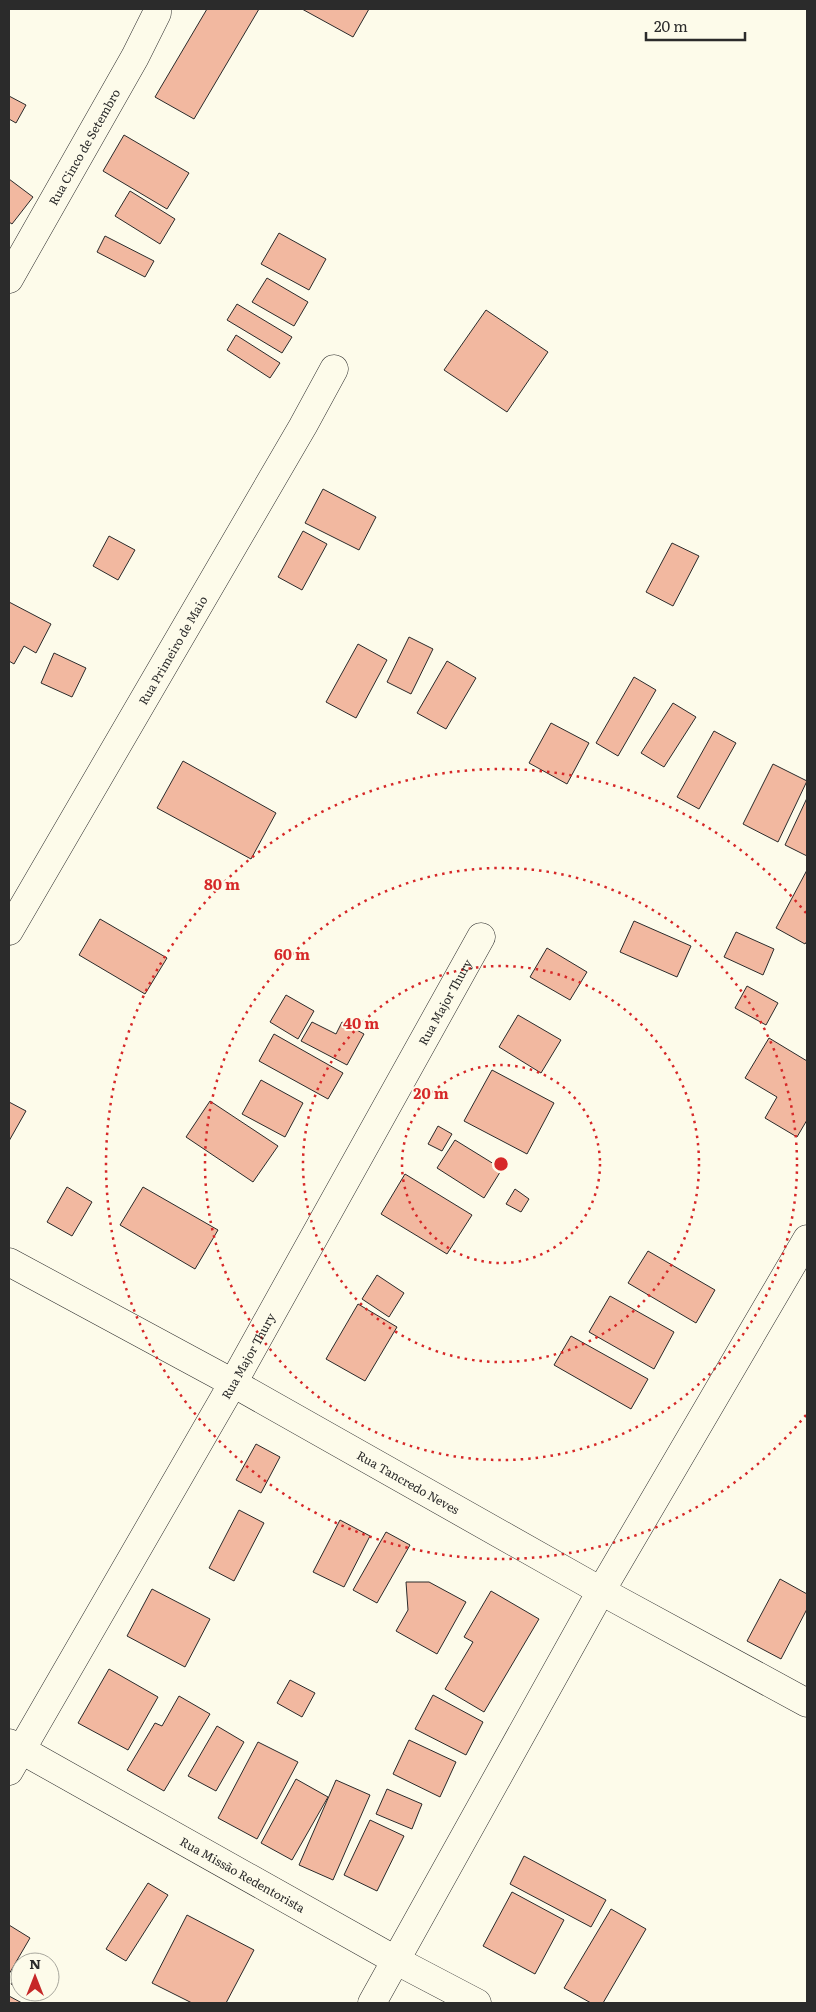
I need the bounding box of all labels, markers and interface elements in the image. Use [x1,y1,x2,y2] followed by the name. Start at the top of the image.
[646,10,745,42] scale bar
[654,14,688,37] text: 20 m
[44,85,124,208] street label: Rua Cinco de Setembro
[134,592,211,708] street label: Rua Primeiro de Maio
[204,872,240,895] text: 80 m
[274,942,310,965] text: 60 m
[414,955,476,1048] street label: Rua Major Thury
[343,1011,379,1034] text: 40 m
[413,1081,449,1104] text: 20 m
[492,1155,510,1173] centre of rings
[217,1309,279,1402] street label: Rua Major Thury
[354,1446,463,1519] street label: Rua Tancredo Neves
[177,1832,309,1917] street label: Rua Missão Redentorista
[10,1952,60,2002] north arrow
[29,1953,41,1973] text: N

